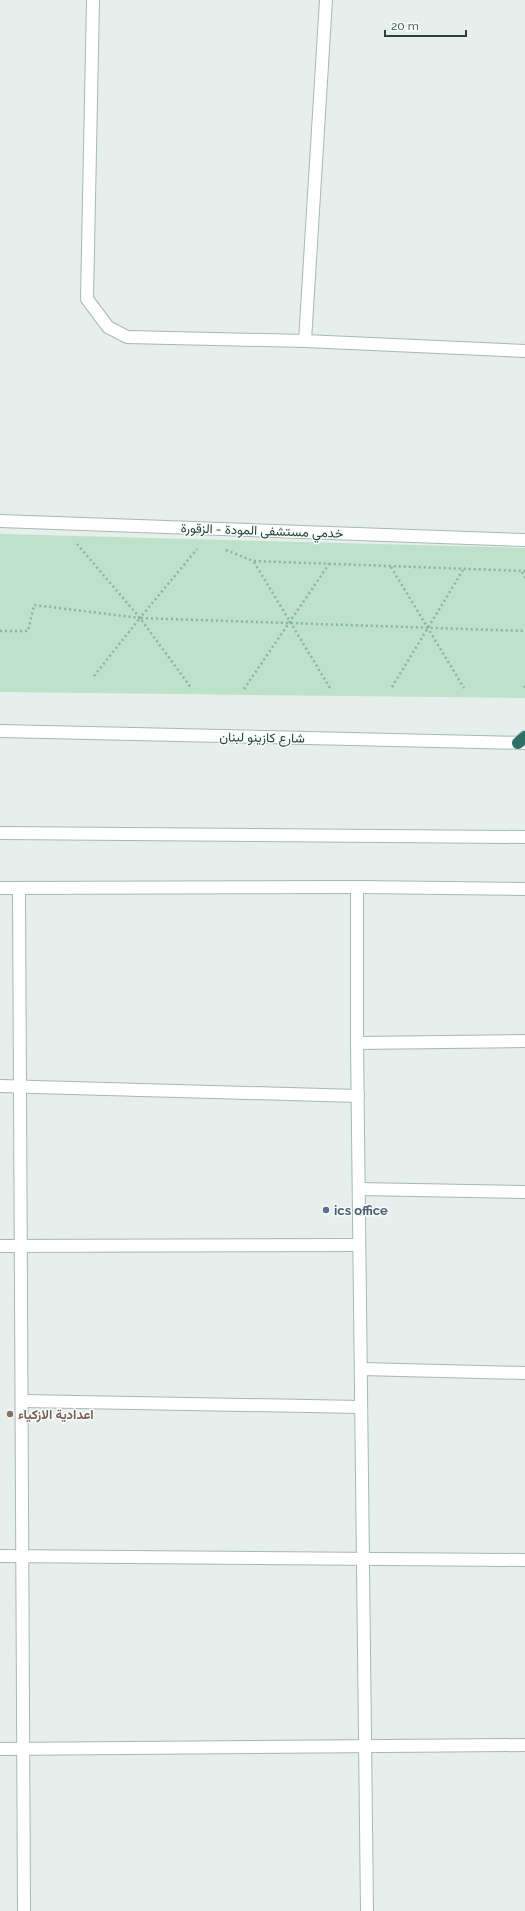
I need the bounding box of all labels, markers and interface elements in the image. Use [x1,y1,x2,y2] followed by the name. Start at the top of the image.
[385,12,466,38] scale bar
[391,19,419,33] text: 20 m
[180,520,344,544] street label: خدمي مستشفى المودة - الزقورة
[219,729,305,748] street label: شارع كازينو لبنان
[334,1203,388,1218] place label: ics office
[321,1205,331,1215] marker: ics office
[18,1407,94,1423] place label: اعدادية الازكياء
[5,1409,15,1419] marker: اعدادية الازكياء

